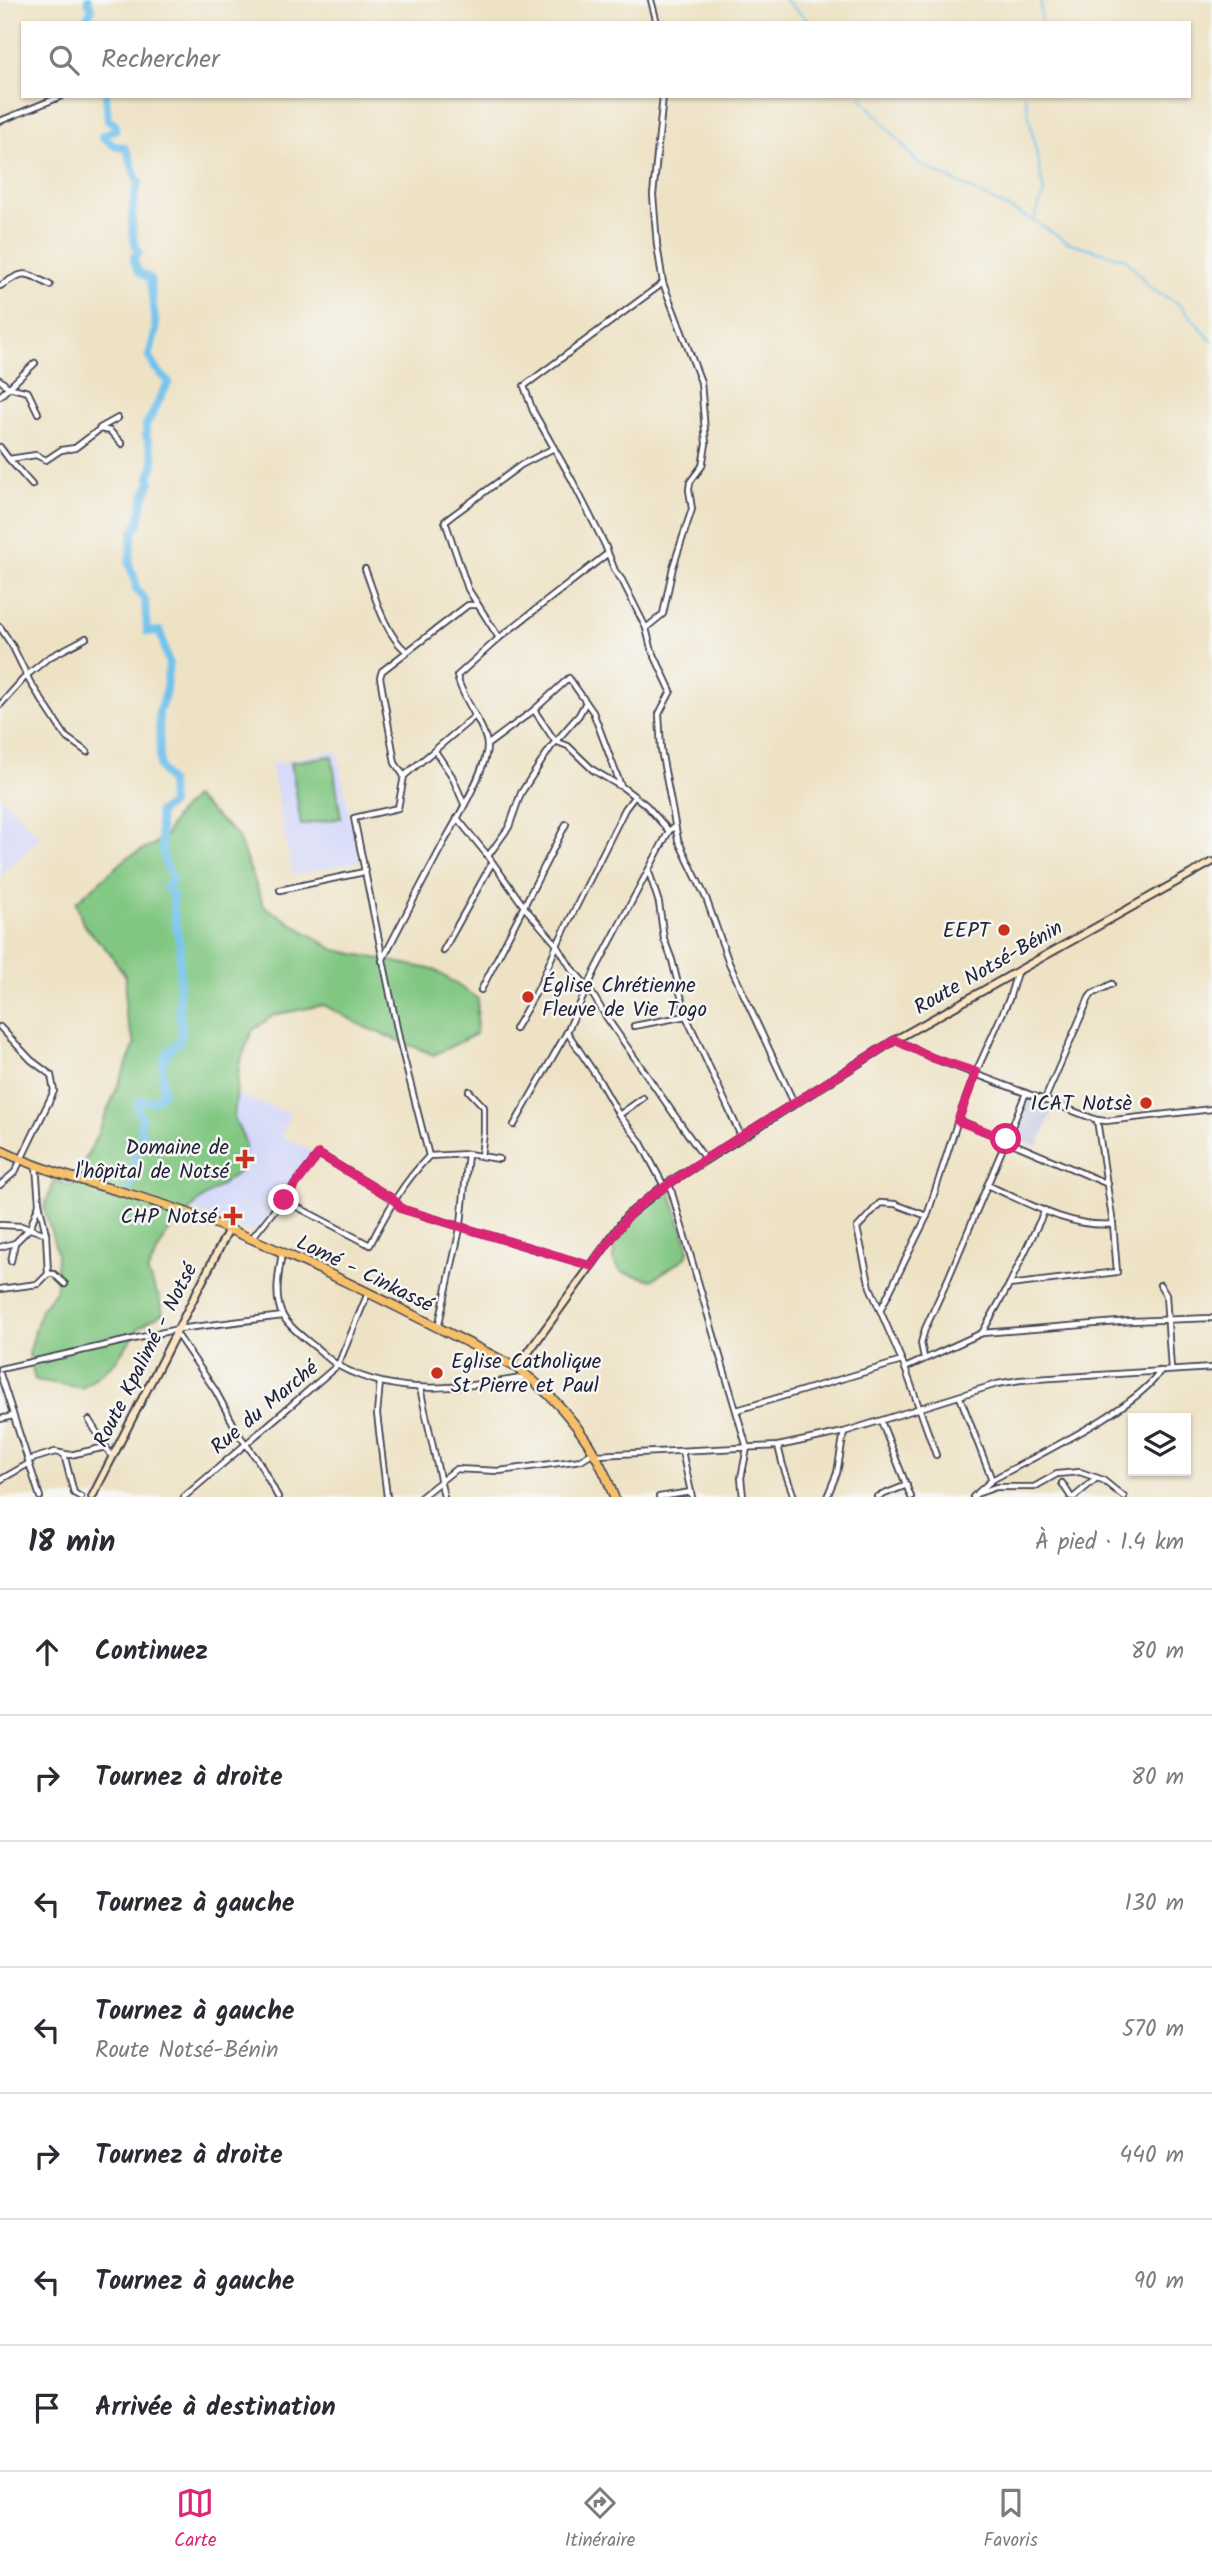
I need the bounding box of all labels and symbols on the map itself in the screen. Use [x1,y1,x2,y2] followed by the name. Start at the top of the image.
[908,912,1070,1024] street label: Route Notsé-Bénin
[943,915,992,948] place label: EEPT
[996,922,1012,938] marker: EEPT
[542,970,707,1027] place label: Église Chrétienne Fleuve de Vie Togo
[520,989,536,1005] marker: Église Chrétienne Fleuve de Vie Togo
[1030,1088,1132,1121] place label: ICAT Notsè
[1138,1095,1154,1111] marker: ICAT Notsè
[990,1123,1021,1154] route start
[75,1132,230,1189] place label: Domaine de l'hôpital de Notsé
[235,1149,255,1169] marker: Domaine de l'hôpital de Notsé
[268,1184,299,1215] route end
[121,1201,218,1234] place label: CHP Notsé
[223,1206,243,1226] marker: CHP Notsé
[290,1227,439,1322] street label: Lomé - Cinkassé
[86,1257,207,1453] street label: Route Kpalimé - Notsé
[451,1346,602,1403] place label: Eglise Catholique St Pierre et Paul
[204,1352,327,1463] street label: Rue du Marché
[429,1365,445,1381] marker: Eglise Catholique St Pierre et Paul

